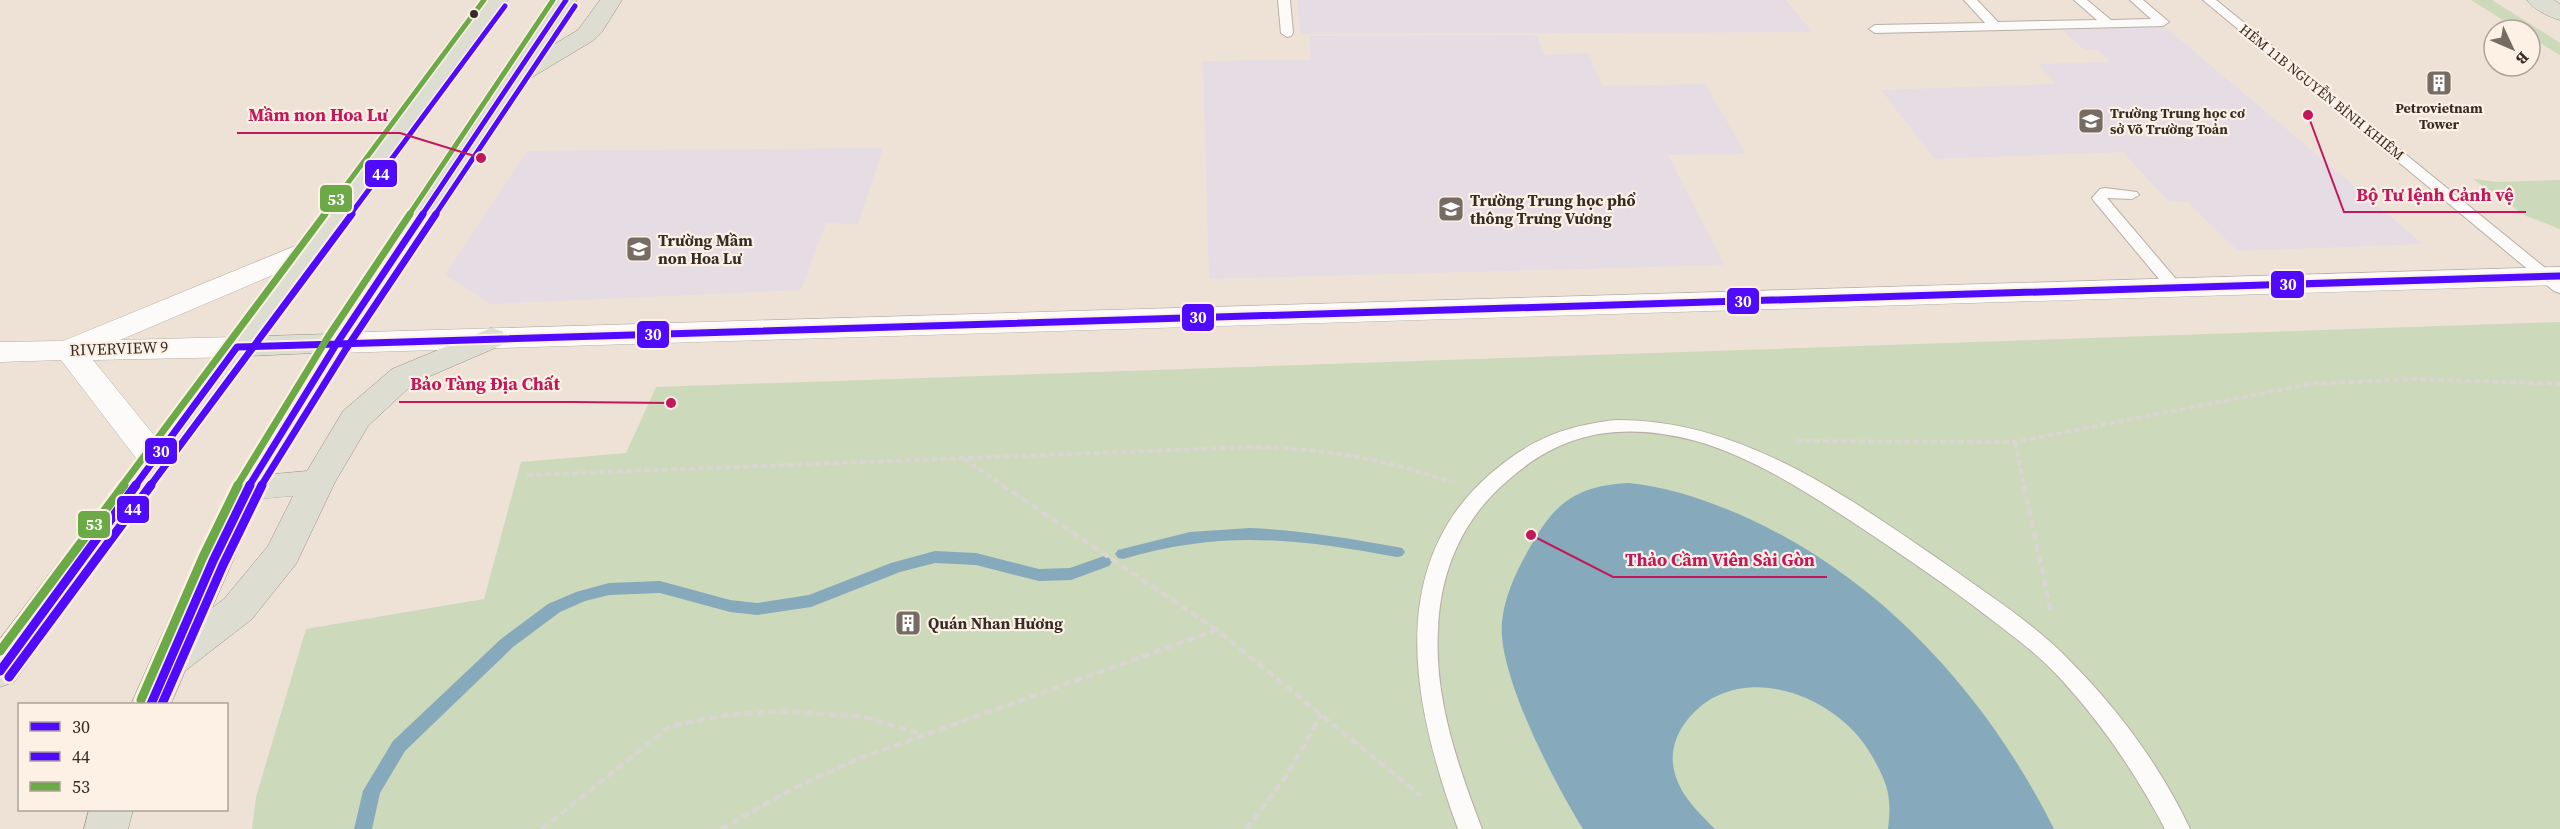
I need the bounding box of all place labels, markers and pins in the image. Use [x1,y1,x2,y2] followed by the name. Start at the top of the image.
[468,8,480,20] unlabelled marker
[2424,68,2454,98] building icon: Petrovietnam Tower
[237,97,400,133] callout: Mầm non Hoa Lư
[2395,98,2483,134] place label: Petrovietnam Tower
[2110,103,2245,139] place label: Trường Trung học cơ sở Võ Trường Toản
[2076,106,2106,136] school or university icon: Trường Trung học cơ sở Võ Trường Toản
[2344,176,2526,212] callout: Bộ Tư lệnh Cảnh vệ
[1470,189,1636,229] place label: Trường Trung học phổ thông Trưng Vương
[1436,194,1466,224] school or university icon: Trường Trung học phổ thông Trưng Vương
[658,229,753,269] place label: Trường Mầm non Hoa Lư
[624,234,654,264] school or university icon: Trường Mầm non Hoa Lư
[399,366,572,402] callout: Bảo Tàng Địa Chất
[1613,541,1827,577] callout: Thảo Cầm Viên Sài Gòn
[893,608,923,638] building icon: Quán Nhan Hương
[928,612,1063,634] place label: Quán Nhan Hương

